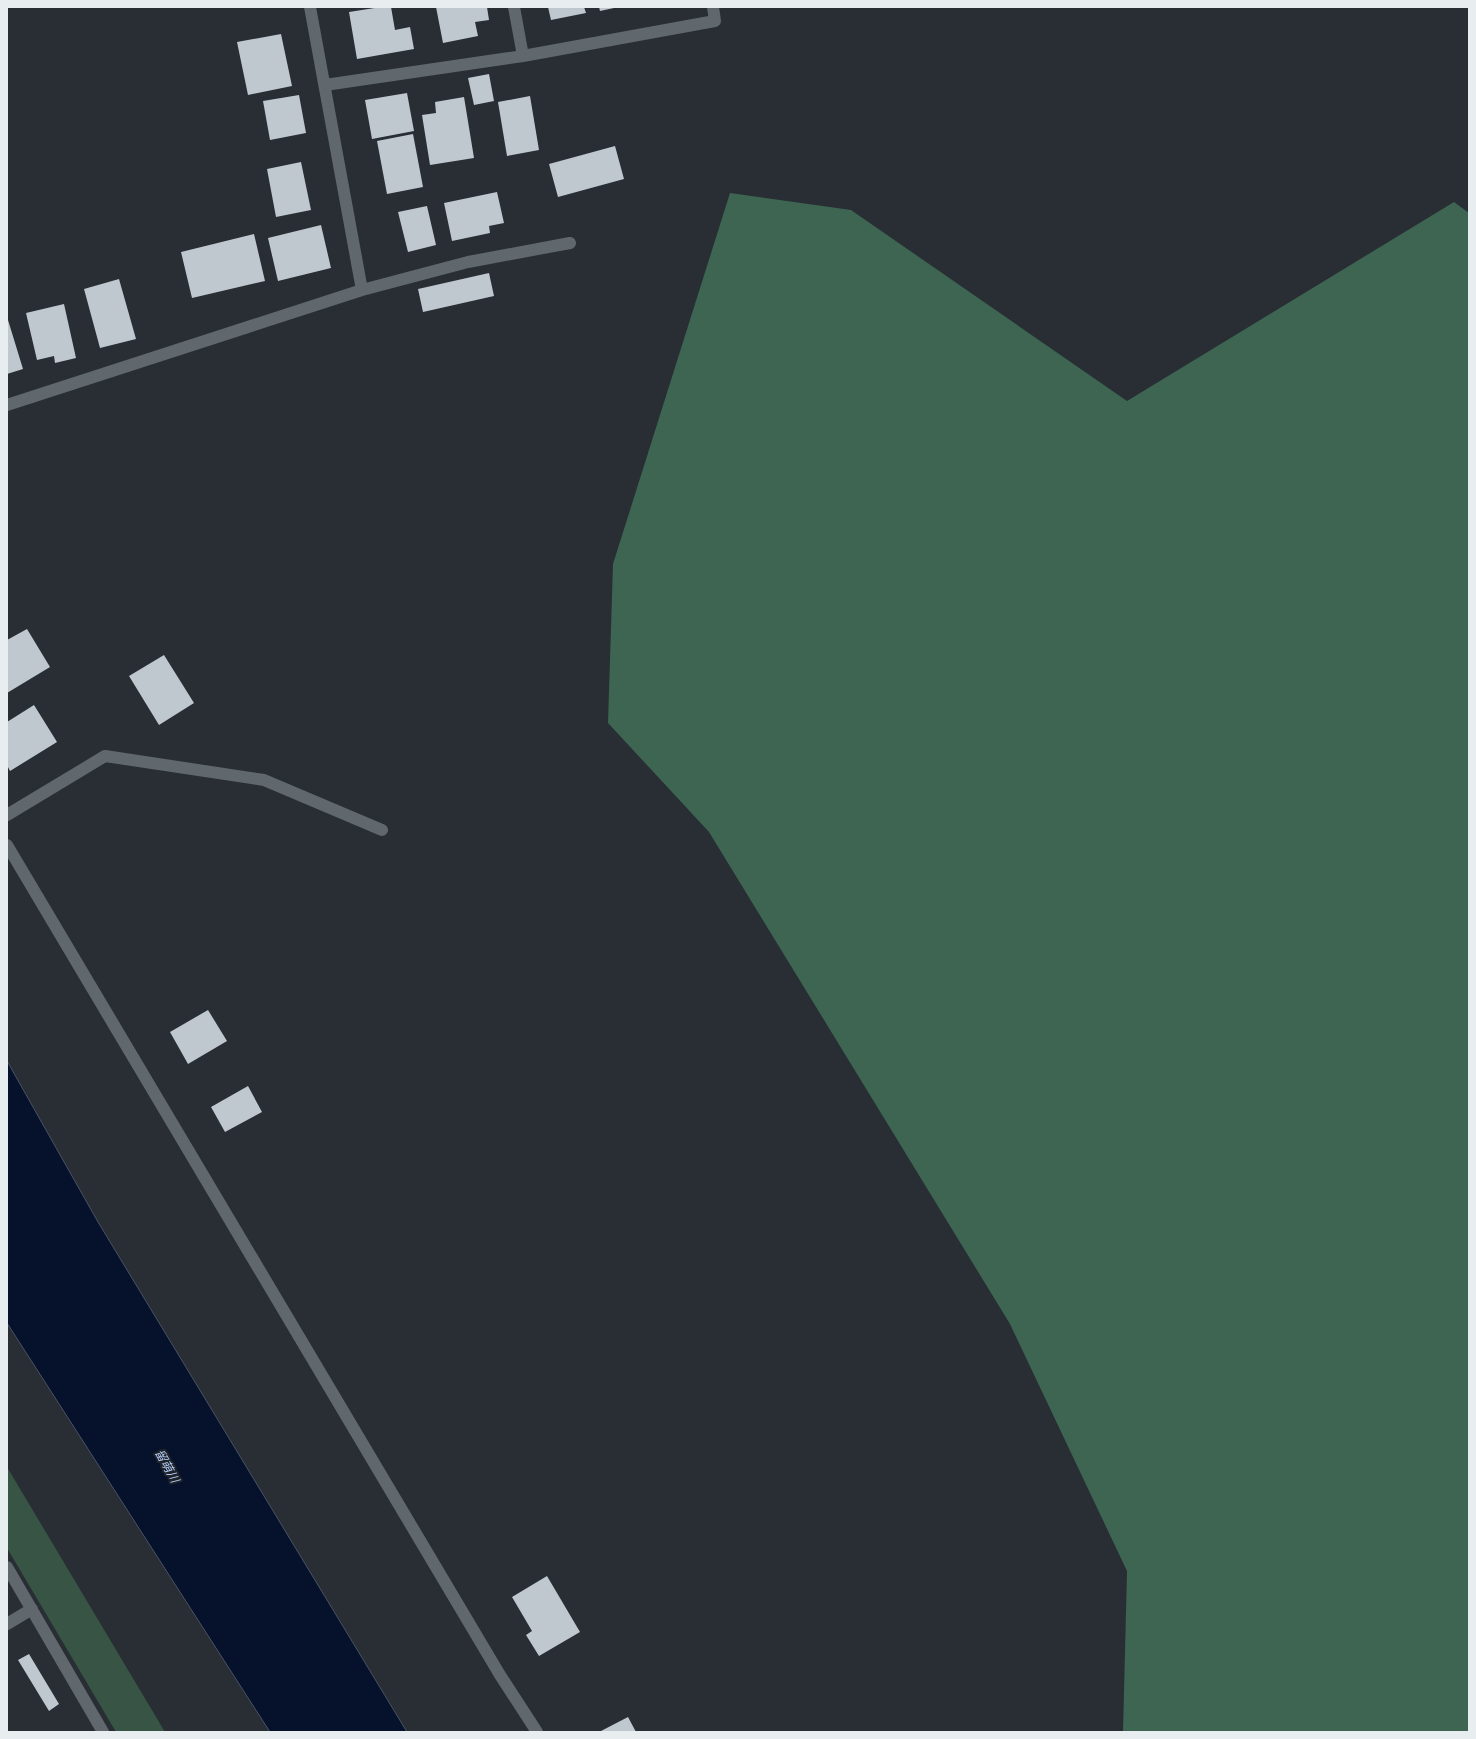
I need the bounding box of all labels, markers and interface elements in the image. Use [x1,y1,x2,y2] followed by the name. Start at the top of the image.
[152,1446,184,1487] water label: 留萌川

